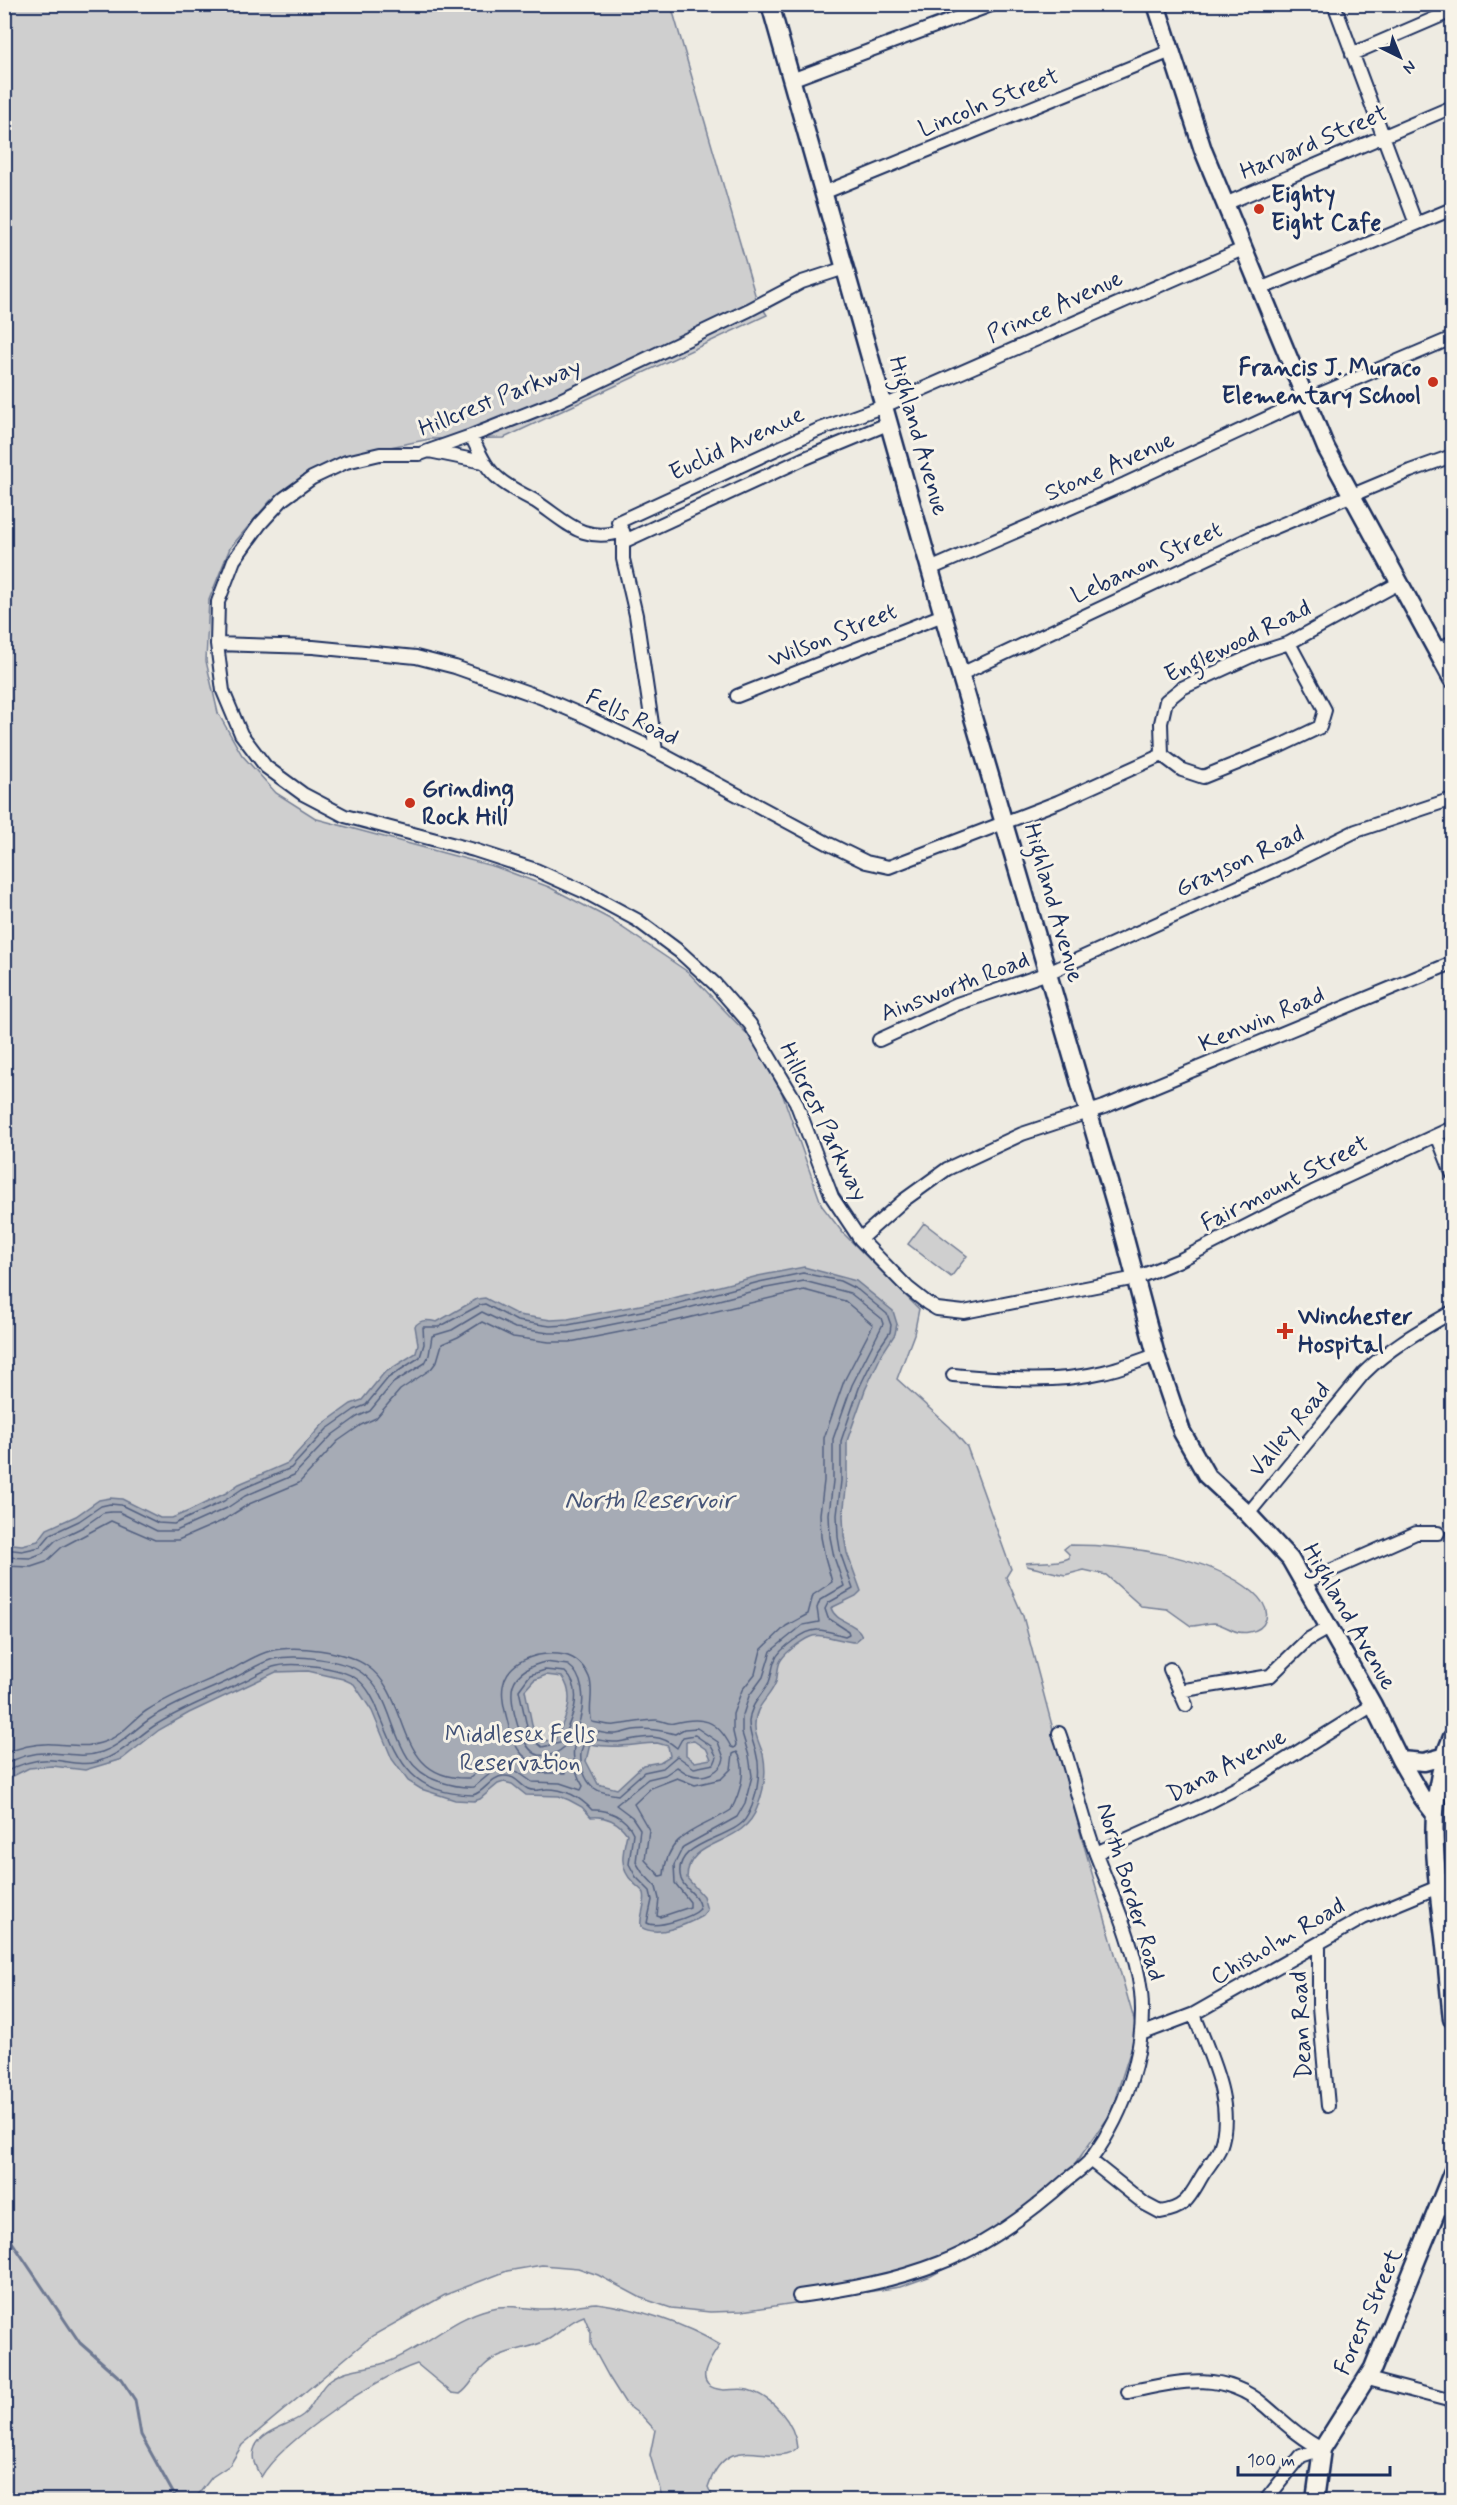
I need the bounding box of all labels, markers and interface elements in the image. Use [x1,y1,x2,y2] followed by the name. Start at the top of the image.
[1370,27,1430,87] north arrow
[1398,56,1420,78] text: N
[914,61,1064,145] street label: Lincoln Street
[1235,98,1393,188] street label: Harvard Street
[1271,180,1382,240] place label: Eighty Eight Cafe
[1252,202,1266,216] marker: Eighty Eight Cafe
[982,263,1128,351] street label: Prince Avenue
[414,351,586,445] street label: Hillcrest Parkway
[878,353,956,520] street label: Highland Avenue
[1222,353,1421,412] place label: Francis J. Muraco Elementary School
[1426,375,1440,389] marker: Francis J. Muraco Elementary School
[664,399,810,489] street label: Euclid Avenue
[1040,425,1180,509] street label: Stone Avenue
[1066,514,1228,612] street label: Lebanon Street
[1160,593,1318,694] street label: Englewood Road
[764,596,902,676] street label: Wilson Street
[580,682,684,754] street label: Fells Road
[422,774,514,833] place label: Grinding Rock Hill
[403,796,417,810] marker: Grinding Rock Hill
[1171,819,1309,905] street label: Grayson Road
[1013,820,1091,987] street label: Highland Avenue
[876,944,1034,1030] street label: Ainsworth Road
[1195,980,1329,1060] street label: Kenwin Road
[771,1037,875,1207] street label: Hillcrest Parkway
[1196,1128,1374,1240] street label: Fairmount Street
[1297,1302,1413,1361] place label: Winchester Hospital
[1276,1322,1294,1340] marker: Winchester Hospital
[1242,1376,1338,1484] street label: Valley Road
[564,1484,737,1518] water label: North Reservoir
[1292,1538,1404,1697] street label: Highland Avenue
[445,1720,596,1779] park label: Middlesex Fells Reservation
[1162,1722,1292,1810] street label: Dana Avenue
[1088,1799,1172,1985] street label: North Border Road
[1205,1891,1351,1993] street label: Chisholm Road
[1284,1970,1320,2080] street label: Dean Road
[1327,2244,1411,2380] street label: Forest Street
[1238,2439,1390,2477] scale bar
[1247,2449,1295,2473] text: 100 m

